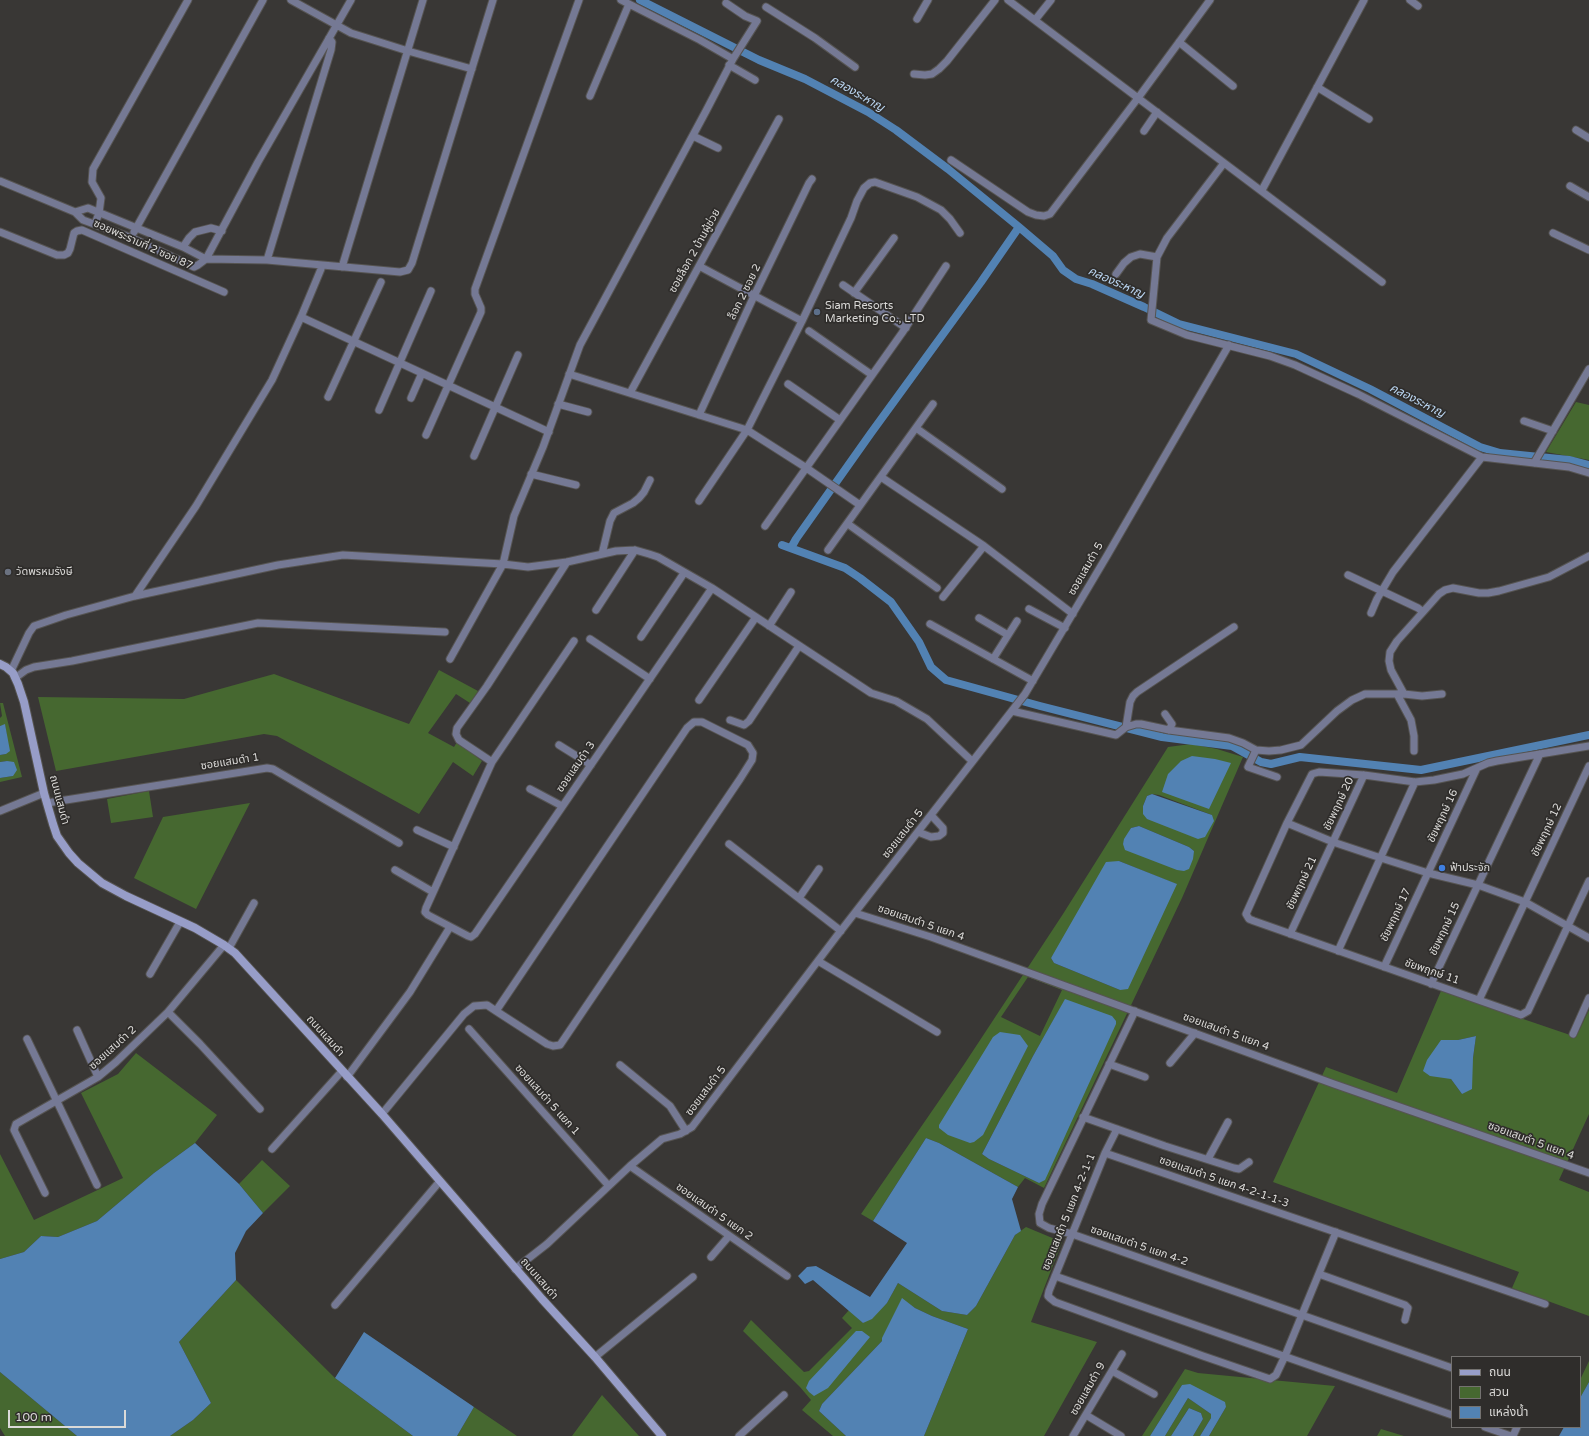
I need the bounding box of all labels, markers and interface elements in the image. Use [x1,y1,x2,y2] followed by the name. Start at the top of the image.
[827,73,887,115] water label: คลองระหาญ
[666,207,724,295] street label: ซอยล็อก 2 บ้านผู้ช่วย
[91,217,195,273] street label: ซอยพระรามที่ 2 ซอย 87
[726,262,764,322] street label: ล็อก 2 ซอย 2
[1086,264,1146,302] water label: คลองระหาญ
[825,299,925,325] place label: Siam Resorts Marketing Co., LTD
[812,307,822,317] marker: Siam Resorts Marketing Co., LTD
[1387,381,1447,421] water label: คลองระหาญ
[1065,540,1107,598] street label: ซอยแสมดำ 5
[16,565,73,579] place label: วัดพรหมรังษี
[3,567,13,577] marker: วัดพรหมรังษี
[554,739,598,795] street label: ซอยแสมดำ 3
[200,751,260,773] street label: ซอยแสมดำ 1
[46,774,72,826] street label: ถนนแสมดำ
[1321,775,1357,833] street label: ชัยพฤกษ์ 20
[1425,787,1461,845] street label: ชัยพฤกษ์ 16
[1529,801,1565,859] street label: ชัยพฤกษ์ 12
[880,807,926,861] street label: ซอยแสมดำ 5
[1284,854,1320,912] street label: ชัยพฤกษ์ 21
[1450,861,1490,875] place label: ฟ้าประจัก
[1437,863,1447,873] marker: ฟ้าประจัก
[1378,886,1414,944] street label: ชัยพฤกษ์ 17
[1427,900,1463,958] street label: ชัยพฤกษ์ 15
[876,902,966,944] street label: ซอยแสมดำ 5 แยก 4
[1403,956,1461,988] street label: ชัยพฤกษ์ 11
[1181,1010,1271,1054] street label: ซอยแสมดำ 5 แยก 4
[303,1013,347,1059] street label: ถนนแสมดำ
[87,1023,139,1073] street label: ซอยแสมดำ 2
[512,1062,582,1138] street label: ซอยแสมดำ 5 แยก 1
[683,1063,729,1119] street label: ซอยแสมดำ 5
[1486,1119,1576,1163] street label: ซอยแสมดำ 5 แยก 4
[1039,1152,1099,1272] street label: ซอยแสมดำ 5 แยก 4-2-1-1
[1157,1154,1291,1210] street label: ซอยแสมดำ 5 แยก 4-2-1-1-3
[673,1181,755,1243] street label: ซอยแสมดำ 5 แยก 2
[1088,1223,1190,1269] street label: ซอยแสมดำ 5 แยก 4-2
[517,1256,561,1302] street label: ถนนแสมดำ
[1451,1356,1581,1428] legend
[1067,1360,1109,1418] street label: ซอยแสมดำ 9
[1489,1365,1511,1379] text: ถนน
[1489,1385,1509,1399] text: สวน
[10,1402,128,1428] scale bar
[1489,1405,1528,1419] text: แหล่งน้ำ
[15,1410,52,1424] text: 100 m

